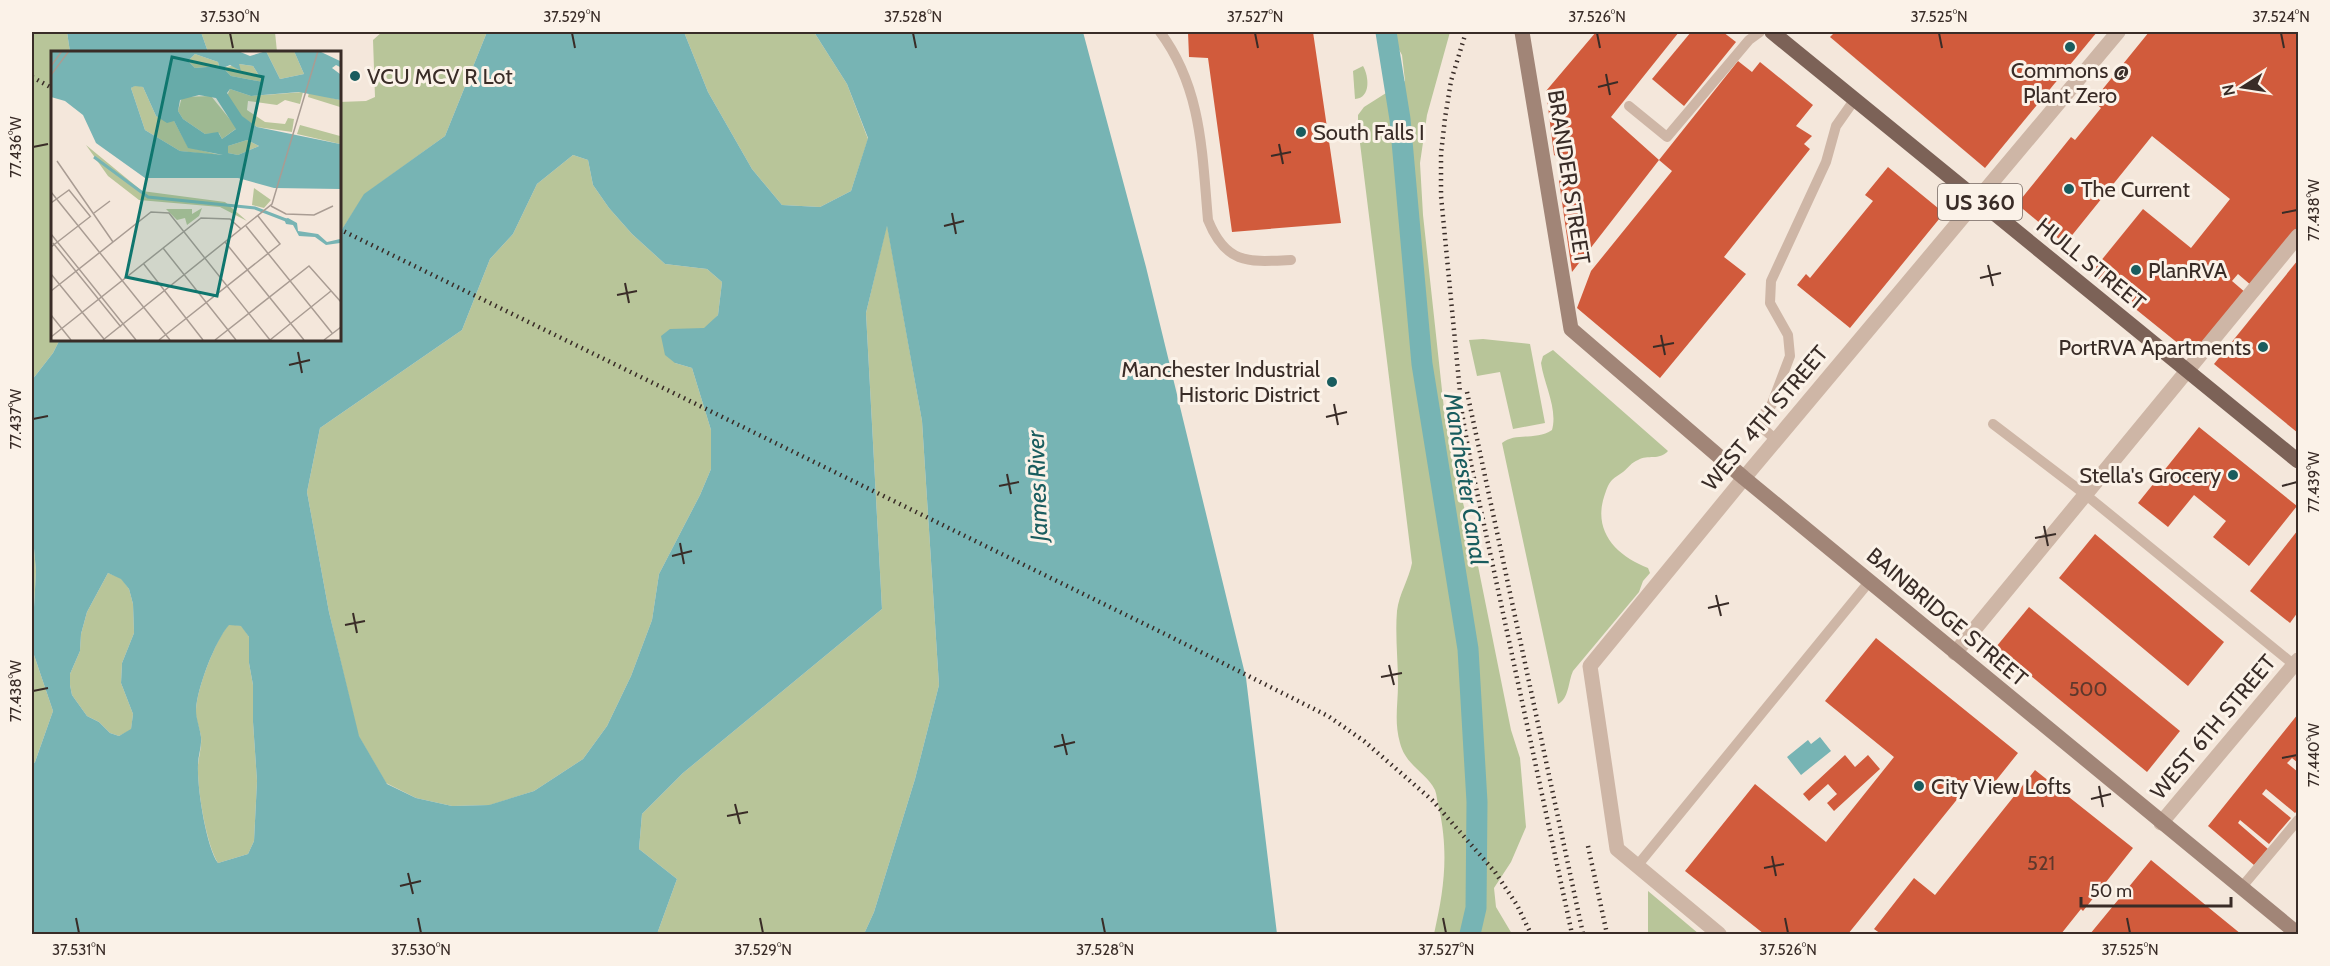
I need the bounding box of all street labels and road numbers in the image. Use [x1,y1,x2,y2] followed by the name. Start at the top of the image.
[1542,88,1596,266] street label: BRANDER STREET
[1938,184,2022,220] road number: US 360
[2031,212,2151,316] street label: HULL STREET
[1696,340,1834,496] street label: WEST 4TH STREET
[1861,542,2033,692] street label: BAINBRIDGE STREET
[2145,649,2282,805] street label: WEST 6TH STREET

